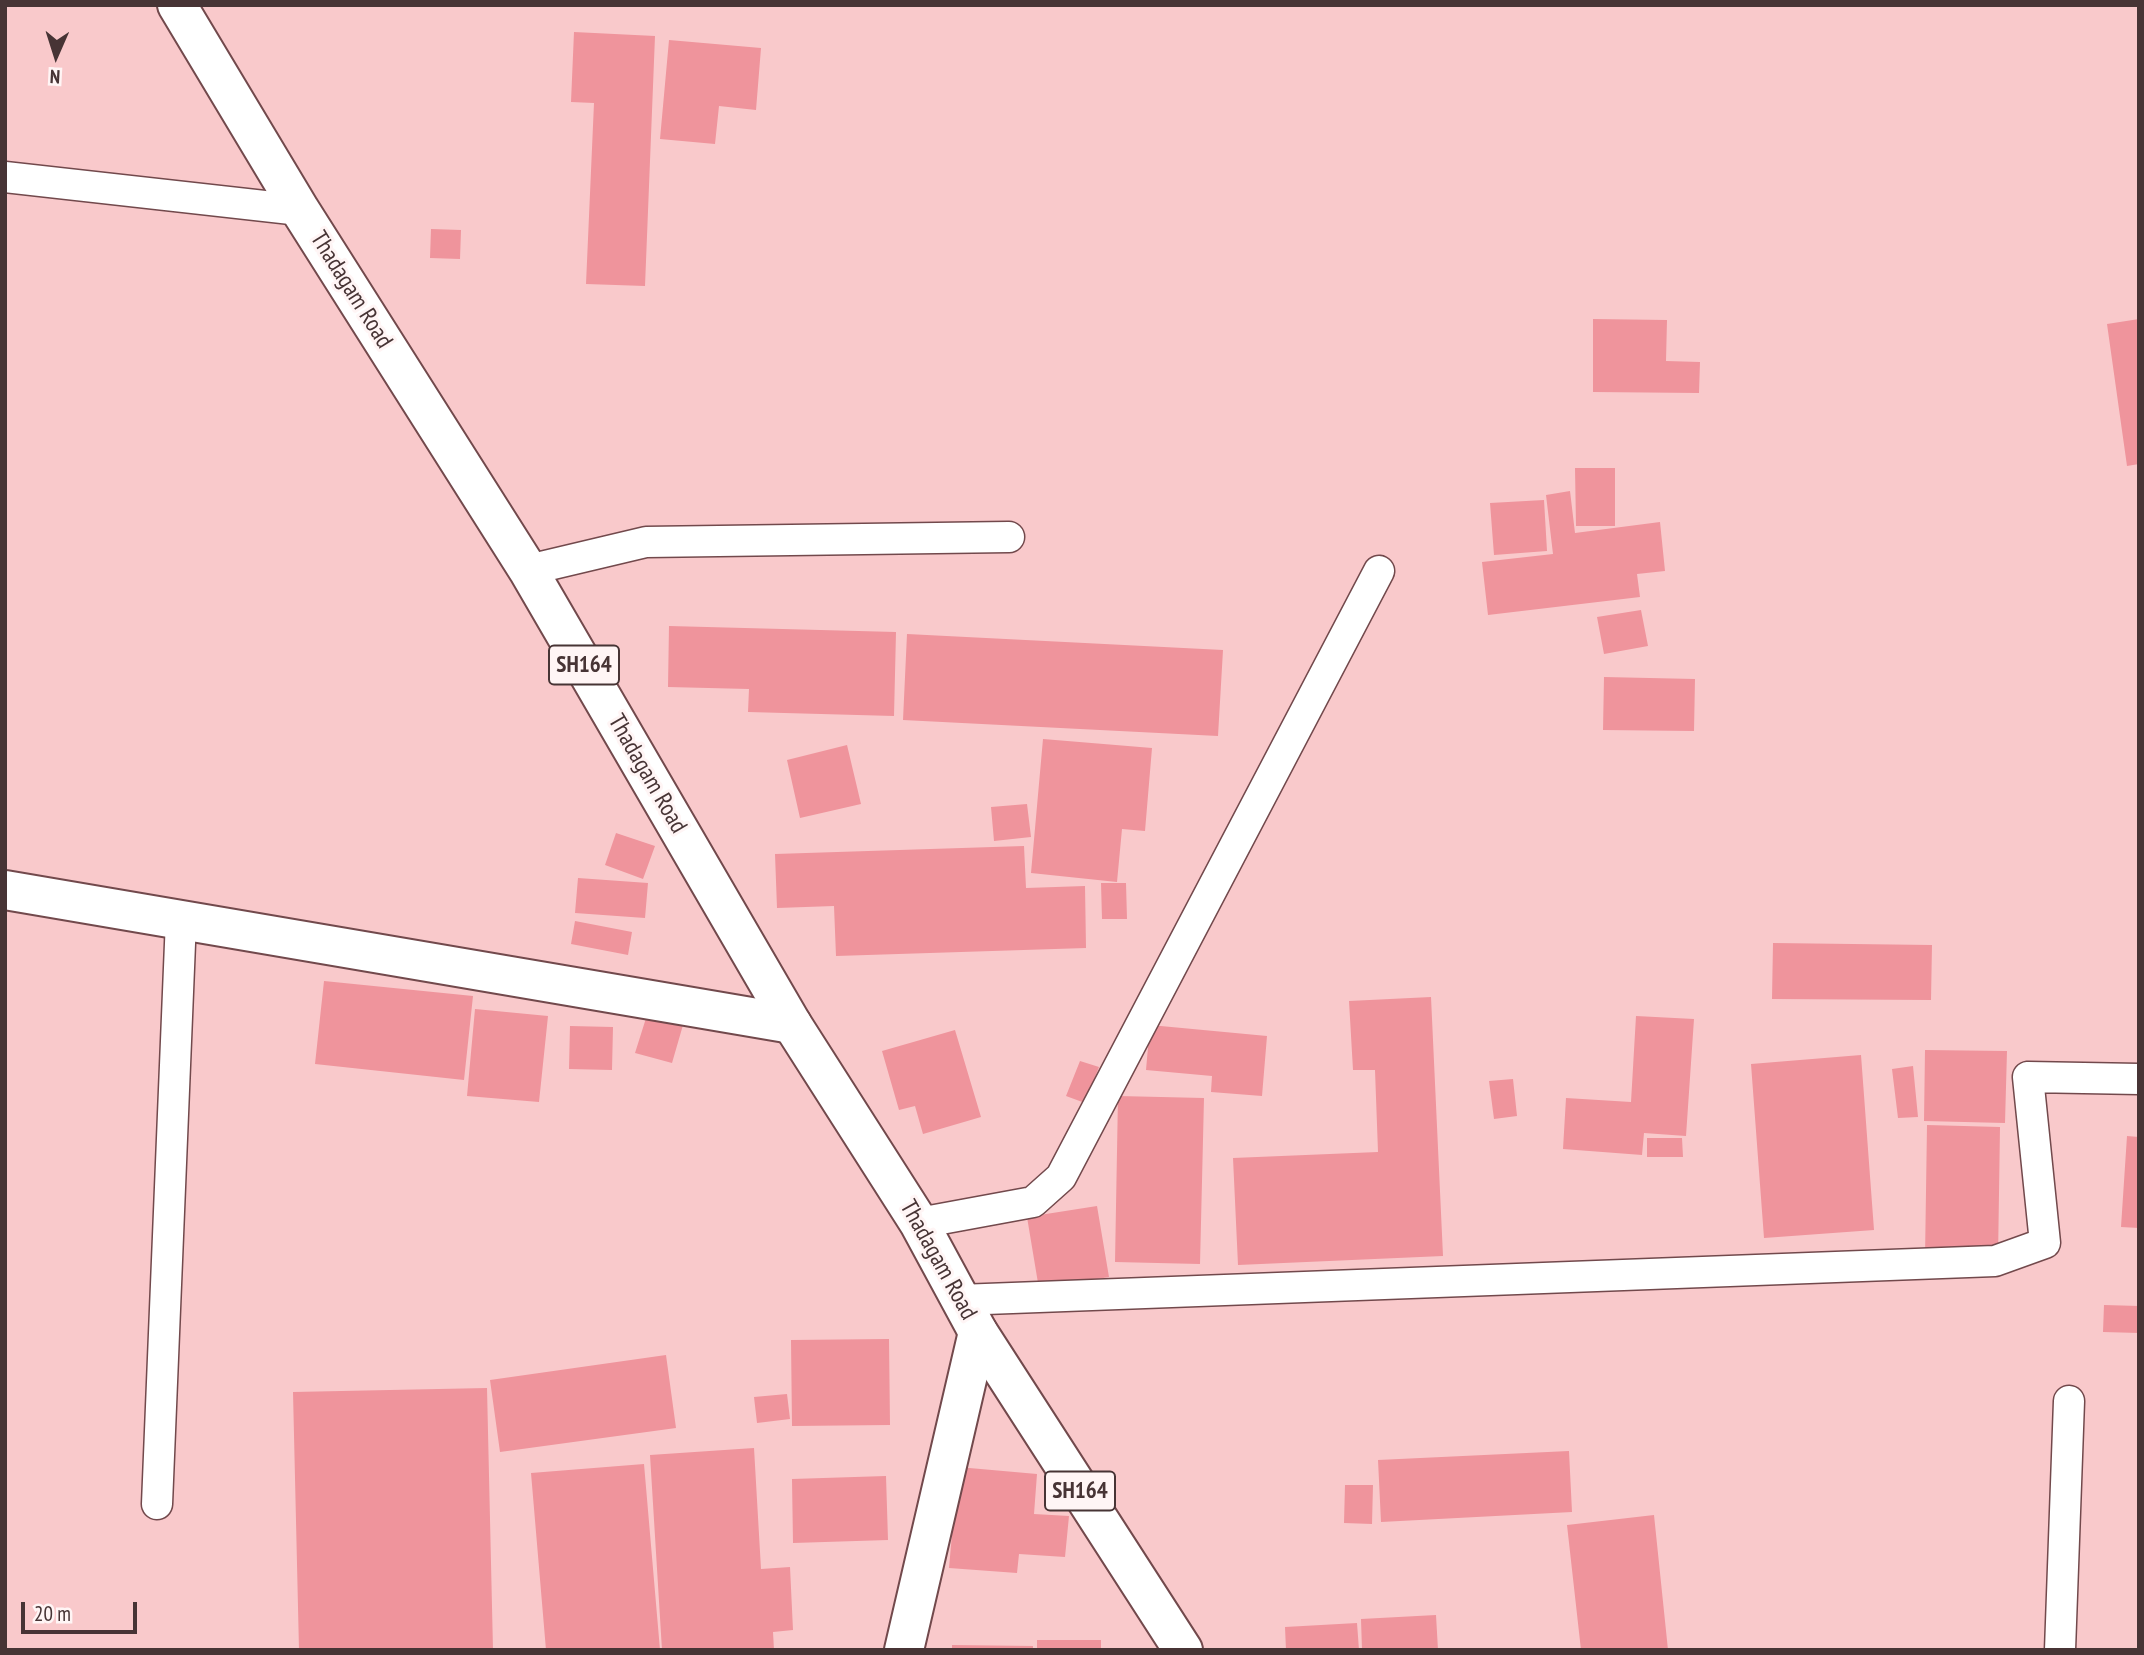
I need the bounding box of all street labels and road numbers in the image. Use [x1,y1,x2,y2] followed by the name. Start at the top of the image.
[304,226,398,354] street label: Thadagam Road
[549,646,619,684] road number: SH164
[601,709,693,839] street label: Thadagam Road
[893,1195,983,1325] street label: Thadagam Road
[1045,1472,1115,1510] road number: SH164

